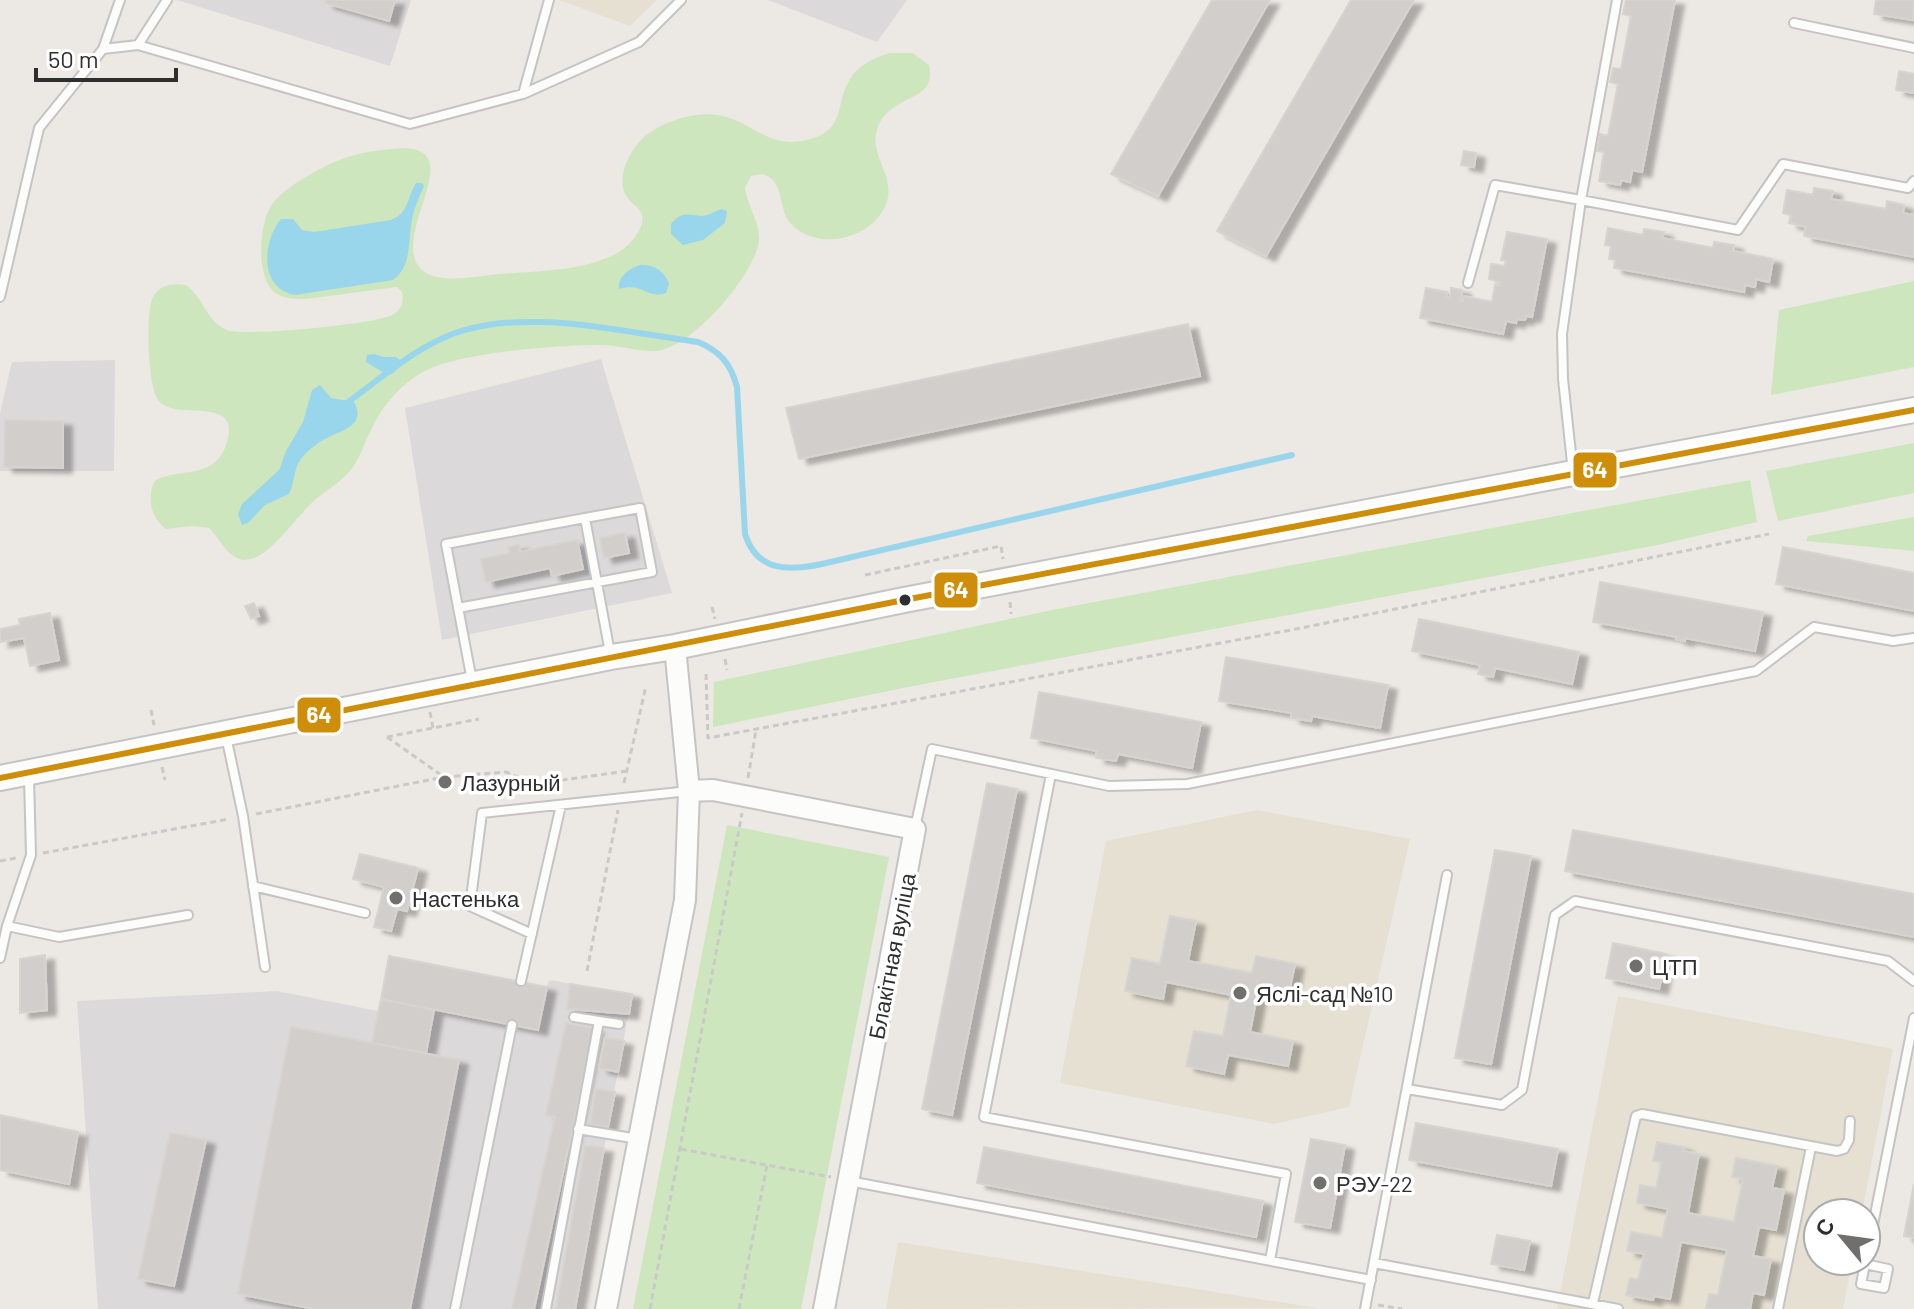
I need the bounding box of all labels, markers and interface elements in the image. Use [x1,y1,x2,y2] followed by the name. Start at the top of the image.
[36,32,176,82] scale bar
[48,44,99,73] text: 50 m
[1572,451,1618,489] line badge: 64
[1582,456,1608,482] text: 64
[933,571,979,609] line badge: 64
[943,576,969,602] text: 64
[897,592,913,608] unlabelled marker
[296,696,342,734] line badge: 64
[306,701,332,727] text: 64
[461,769,561,796] place label: Лазурный
[436,773,454,791] marker: Лазурный
[862,870,921,1042] street label: Блакітная вуліца
[412,885,520,911] place label: Настенька
[387,889,405,907] marker: Настенька
[1652,953,1698,980] place label: ЦТП
[1627,957,1645,975] marker: ЦТП
[1256,980,1393,1007] place label: Яслі-сад №10
[1231,984,1249,1002] marker: Яслі-сад №10
[1336,1170,1413,1196] place label: РЭУ-22
[1311,1174,1329,1192] marker: РЭУ-22
[1802,1197,1882,1277] north arrow
[1808,1213,1839,1240] text: С

